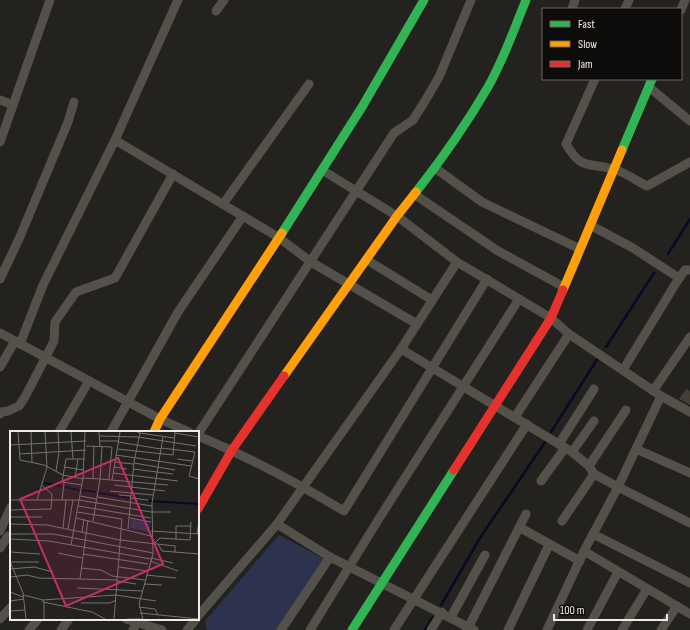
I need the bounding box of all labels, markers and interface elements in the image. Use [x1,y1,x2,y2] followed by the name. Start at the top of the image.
[542,8,682,80] legend
[578,17,595,32] text: Fast
[578,37,597,52] text: Slow
[577,57,593,72] text: Jam
[10,431,199,620] inset map
[554,596,667,622] scale bar
[560,603,585,618] text: 100 m

